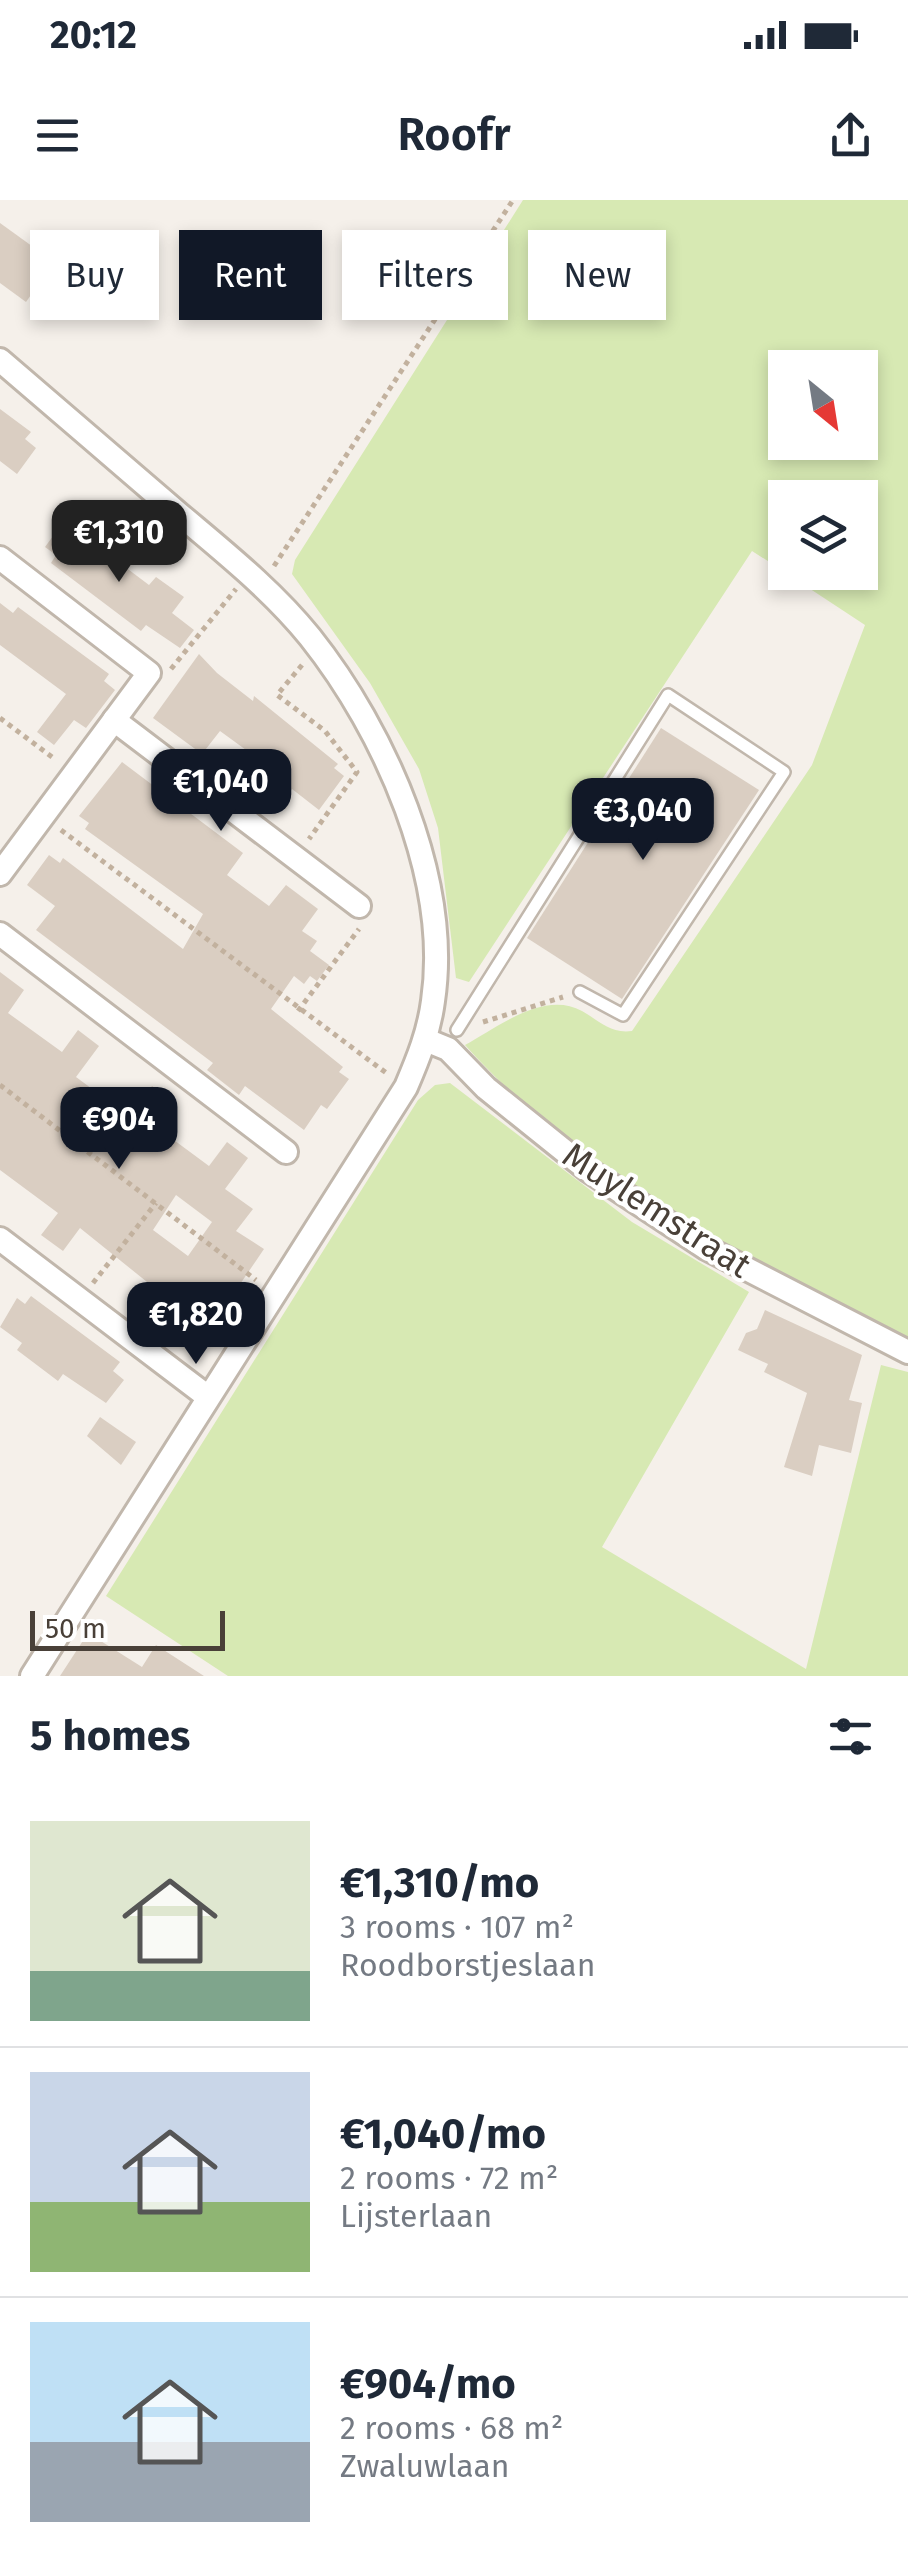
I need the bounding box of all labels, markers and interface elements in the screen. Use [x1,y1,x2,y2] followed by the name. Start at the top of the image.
[50,12,137,58] text: 20:12
[30,108,85,163] icon: menu
[397,108,511,162] text: Roofr
[823,108,878,163] icon: share
[30,230,159,320] chip: Buy
[179,230,322,320] chip: Rent
[342,230,508,320] chip: Filters
[528,230,666,320] chip: New
[768,350,878,460] north arrow
[768,350,878,590] map controls
[768,480,878,590] button: layers
[38,500,200,585] pin: €1,310
[74,513,164,551] text: €1,310
[140,749,302,834] pin: €1,040
[173,762,269,800] text: €1,040
[562,778,724,863] pin: €3,040
[594,791,692,829] text: €3,040
[60,1087,178,1172] pin: €904
[82,1100,156,1138] text: €904
[555,1134,759,1287] street label: Muylemstraat
[115,1282,277,1367] pin: €1,820
[149,1295,243,1333] text: €1,820
[30,1606,225,1651] scale bar
[45,1612,106,1645] text: 50 m
[823,1709,878,1764] icon: filters
[30,1711,190,1761] text: 5 homes
[340,1858,539,1908] text: €1,310/mo
[110,1861,230,1981] icon: home
[340,1908,574,1946] text: 3 rooms · 107 m²
[340,1946,595,1984] text: Roodborstjeslaan
[340,2109,546,2159] text: €1,040/mo
[110,2112,230,2232] icon: home
[340,2159,558,2197] text: 2 rooms · 72 m²
[340,2197,492,2235] text: Lijsterlaan
[340,2359,516,2409] text: €904/mo
[110,2362,230,2482] icon: home
[340,2409,563,2447] text: 2 rooms · 68 m²
[340,2447,510,2485] text: Zwaluwlaan

